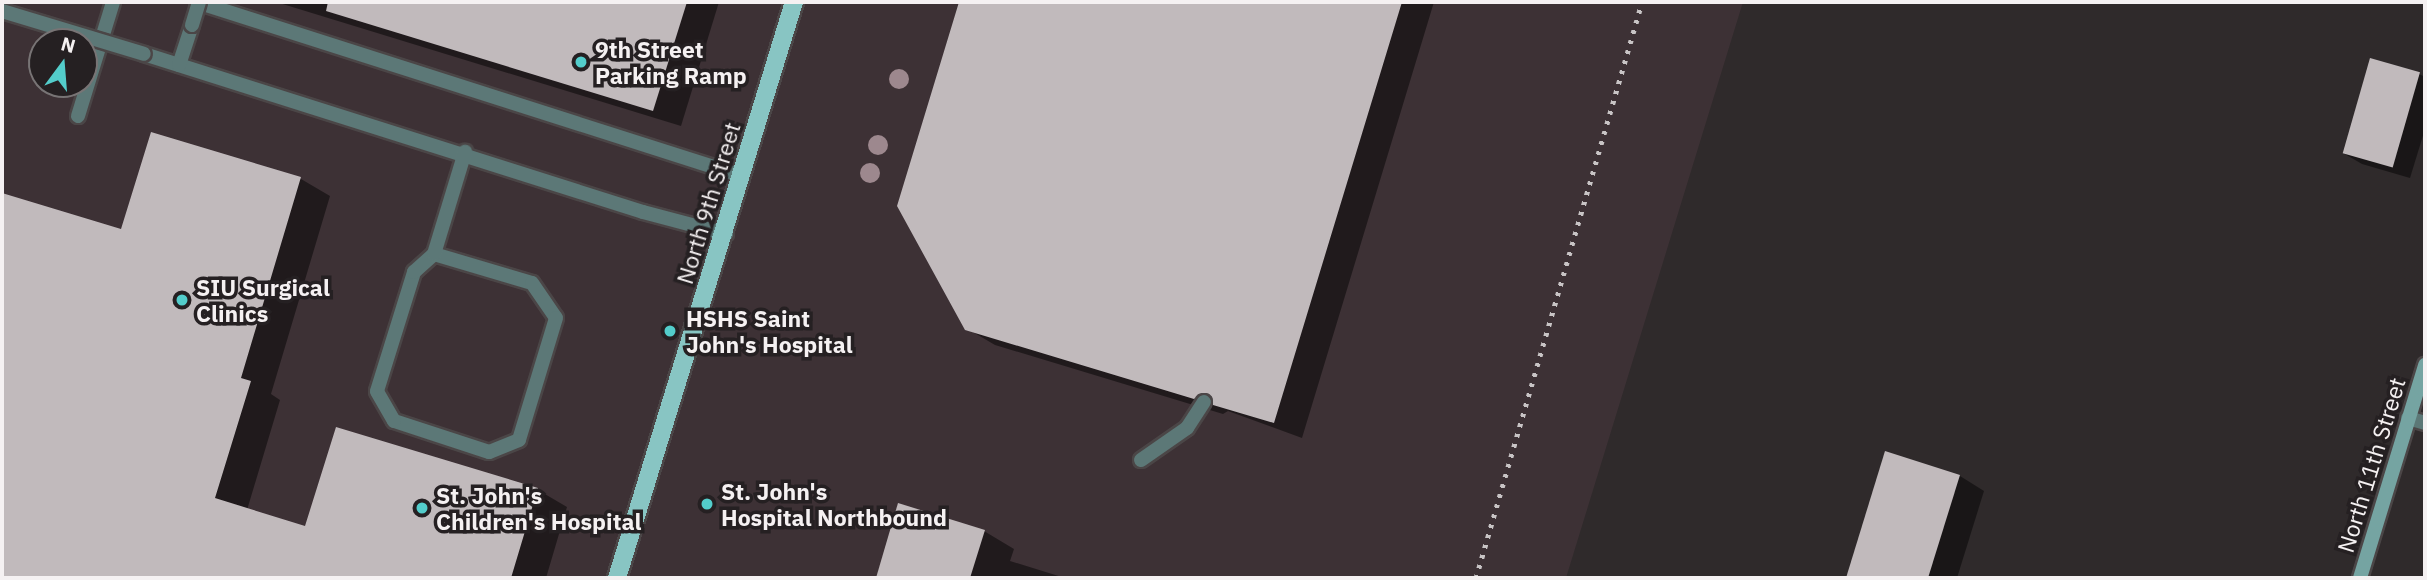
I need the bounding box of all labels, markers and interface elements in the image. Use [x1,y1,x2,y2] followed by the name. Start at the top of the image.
[28,28,98,98] north arrow
[58,31,78,58] text: N
[595,35,747,89] place label: 9th Street Parking Ramp
[573,54,589,70] marker: 9th Street Parking Ramp
[670,119,746,287] street label: North 9th Street
[196,273,330,327] place label: SIU Surgical Clinics
[174,292,190,308] marker: SIU Surgical Clinics
[686,304,853,358] place label: HSHS Saint John's Hospital
[660,321,680,341] marker: HSHS Saint John's Hospital
[2331,374,2411,556] street label: North 11th Street
[721,477,947,531] place label: St. John's Hospital Northbound
[436,481,642,535] place label: St. John's Children's Hospital
[699,496,715,512] marker: St. John's Hospital Northbound
[414,500,430,516] marker: St. John's Children's Hospital

